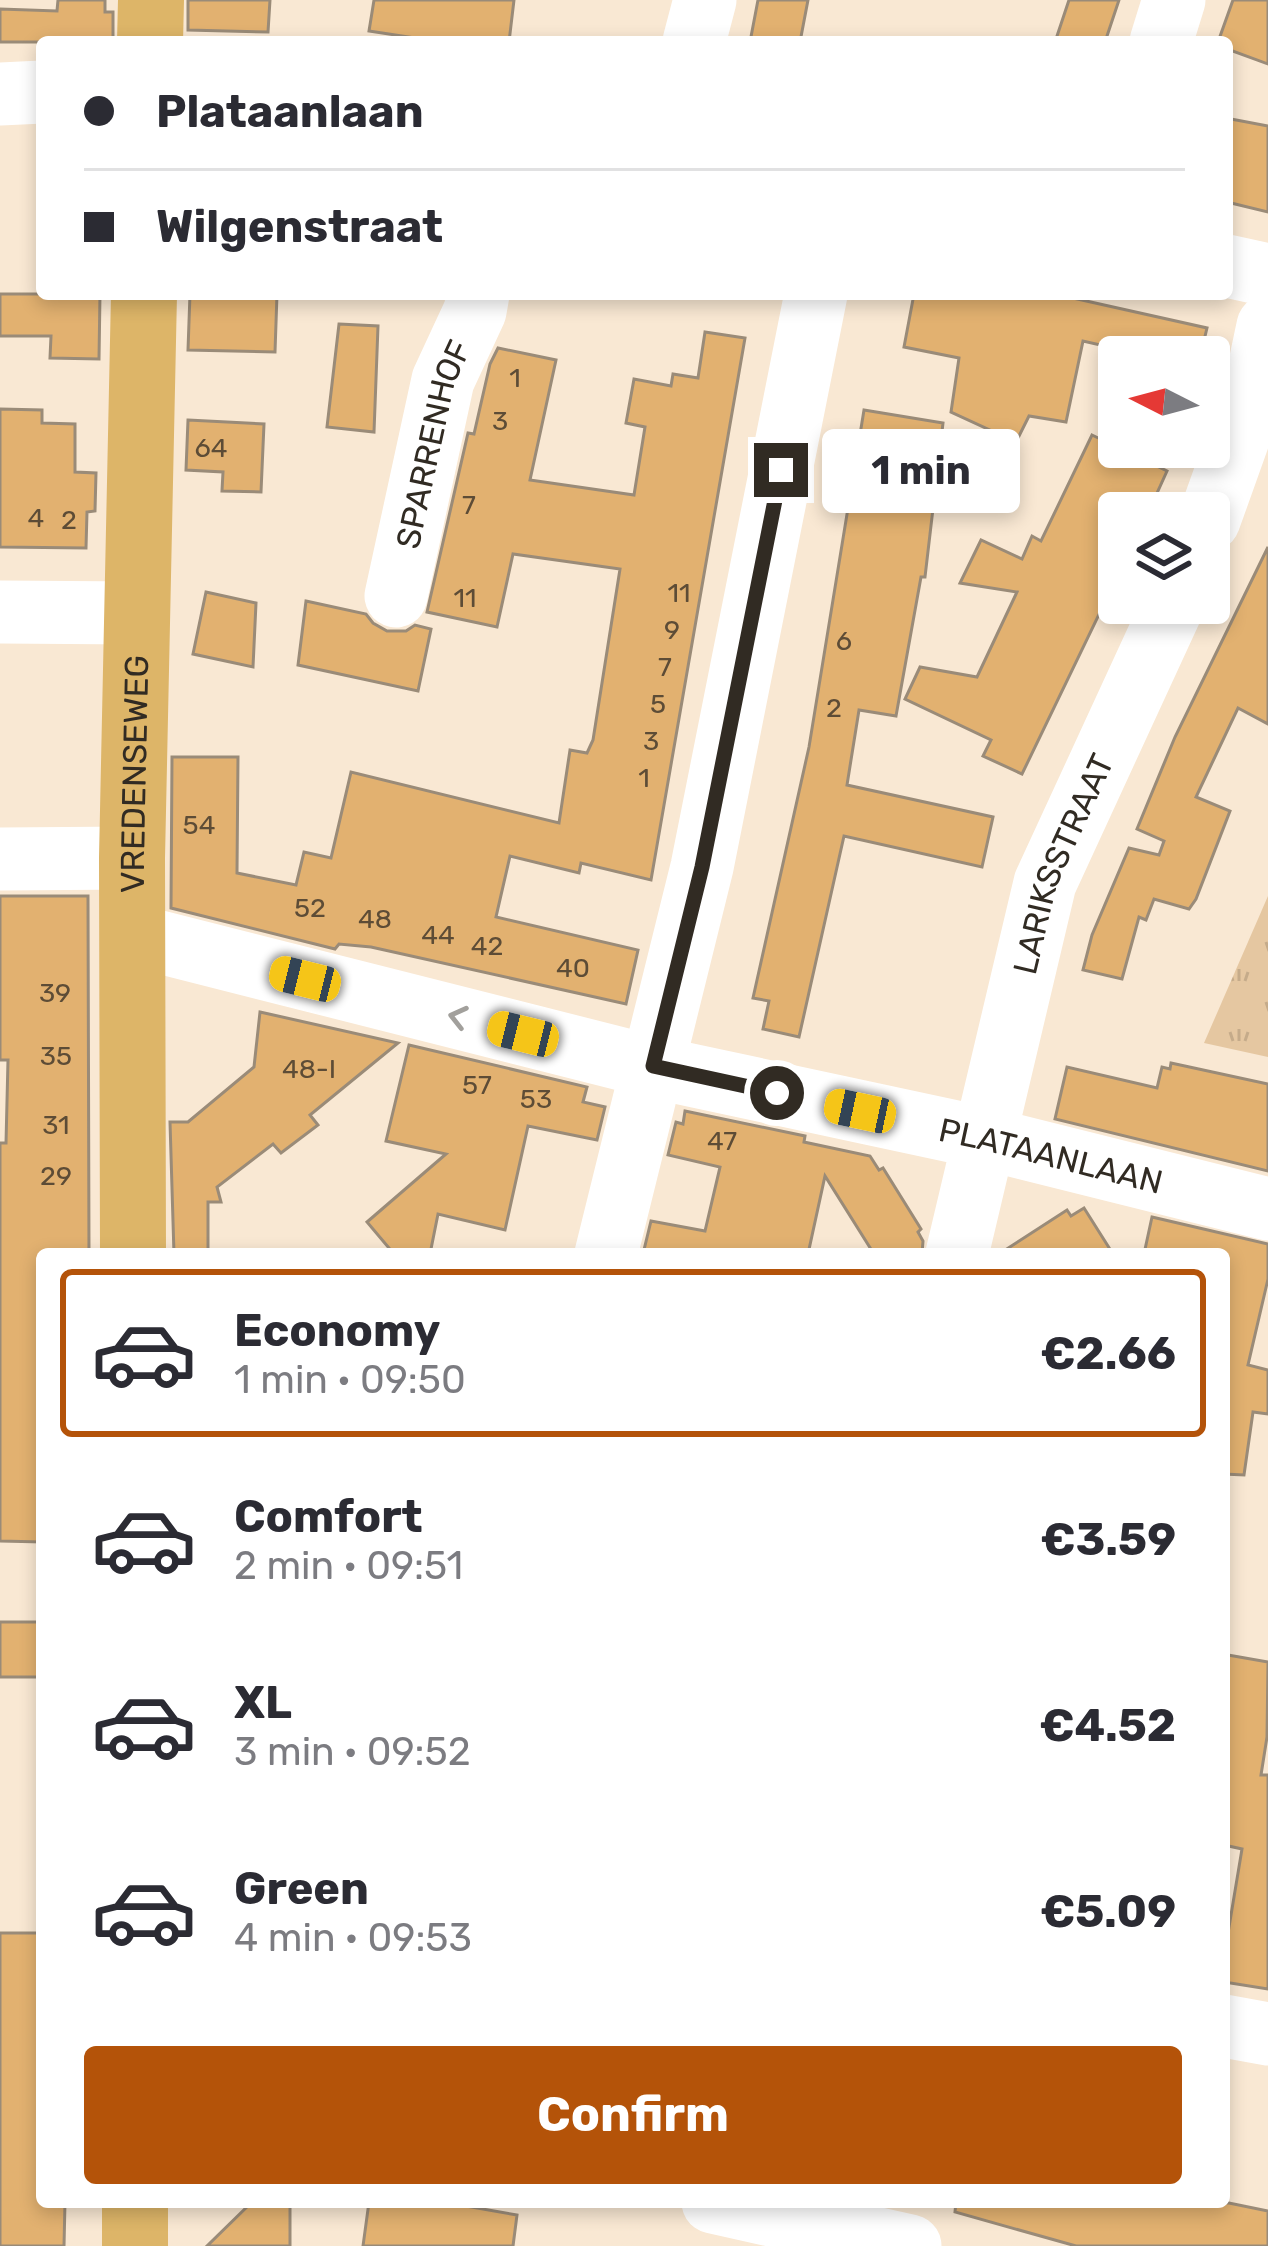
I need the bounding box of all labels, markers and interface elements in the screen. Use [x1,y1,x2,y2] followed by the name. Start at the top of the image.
[156,85,424,138] text: Plataanlaan
[156,200,443,253] text: Wilgenstraat
[387,334,478,552] street label: SPARRENHOF
[1098,336,1230,468] north arrow
[1098,336,1230,624] map controls
[509,362,521,394] house number: 1
[492,405,508,437] house number: 3
[823,428,1021,512] callout: 1 min
[194,432,228,464] house number: 64
[754,443,808,497] route end
[871,448,971,494] text: 1 min
[462,489,476,521] house number: 7
[1098,492,1230,624] button: layers
[28,502,44,534] house number: 4
[61,504,77,536] house number: 2
[667,577,691,609] house number: 11
[453,582,477,614] house number: 11
[664,614,680,646] house number: 9
[836,625,852,657] house number: 6
[658,651,672,683] house number: 7
[112,655,156,893] street label: VREDENSEWEG
[650,688,666,720] house number: 5
[826,692,842,724] house number: 2
[643,725,659,757] house number: 3
[1005,747,1121,978] street label: LARIKSSTRAAT
[638,762,650,794] house number: 1
[183,809,215,841] house number: 54
[294,892,326,924] house number: 52
[358,903,392,935] house number: 48
[421,919,455,951] house number: 44
[471,930,503,962] house number: 42
[556,952,590,984] house number: 40
[266,953,344,1005] car
[39,977,71,1009] house number: 39
[448,1007,468,1032] one-way arrow
[484,1008,562,1060] car
[40,1040,72,1072] house number: 35
[282,1053,336,1085] house number: 48-I
[750,1066,804,1120] route start
[462,1069,492,1101] house number: 57
[520,1083,552,1115] house number: 53
[821,1086,899,1136] car
[42,1109,70,1141] house number: 31
[935,1109,1167,1201] street label: PLATAANLAAN
[707,1125,737,1157] house number: 47
[40,1160,72,1192] house number: 29
[90,1299,198,1407] icon: car
[234,1304,440,1357] text: Economy
[1040,1327,1176,1380] text: €2.66
[234,1357,466,1403] text: 1 min · 09:50
[90,1485,198,1593] icon: car
[234,1490,423,1543] text: Comfort
[1040,1513,1176,1566] text: €3.59
[234,1543,463,1589] text: 2 min · 09:51
[90,1671,198,1779] icon: car
[234,1676,292,1729] text: XL
[1039,1699,1176,1752] text: €4.52
[234,1729,471,1775] text: 3 min · 09:52
[90,1857,198,1965] icon: car
[234,1862,369,1915] text: Green
[1040,1885,1176,1938] text: €5.09
[234,1915,472,1961] text: 4 min · 09:53
[84,2046,1182,2184] button: Confirm

